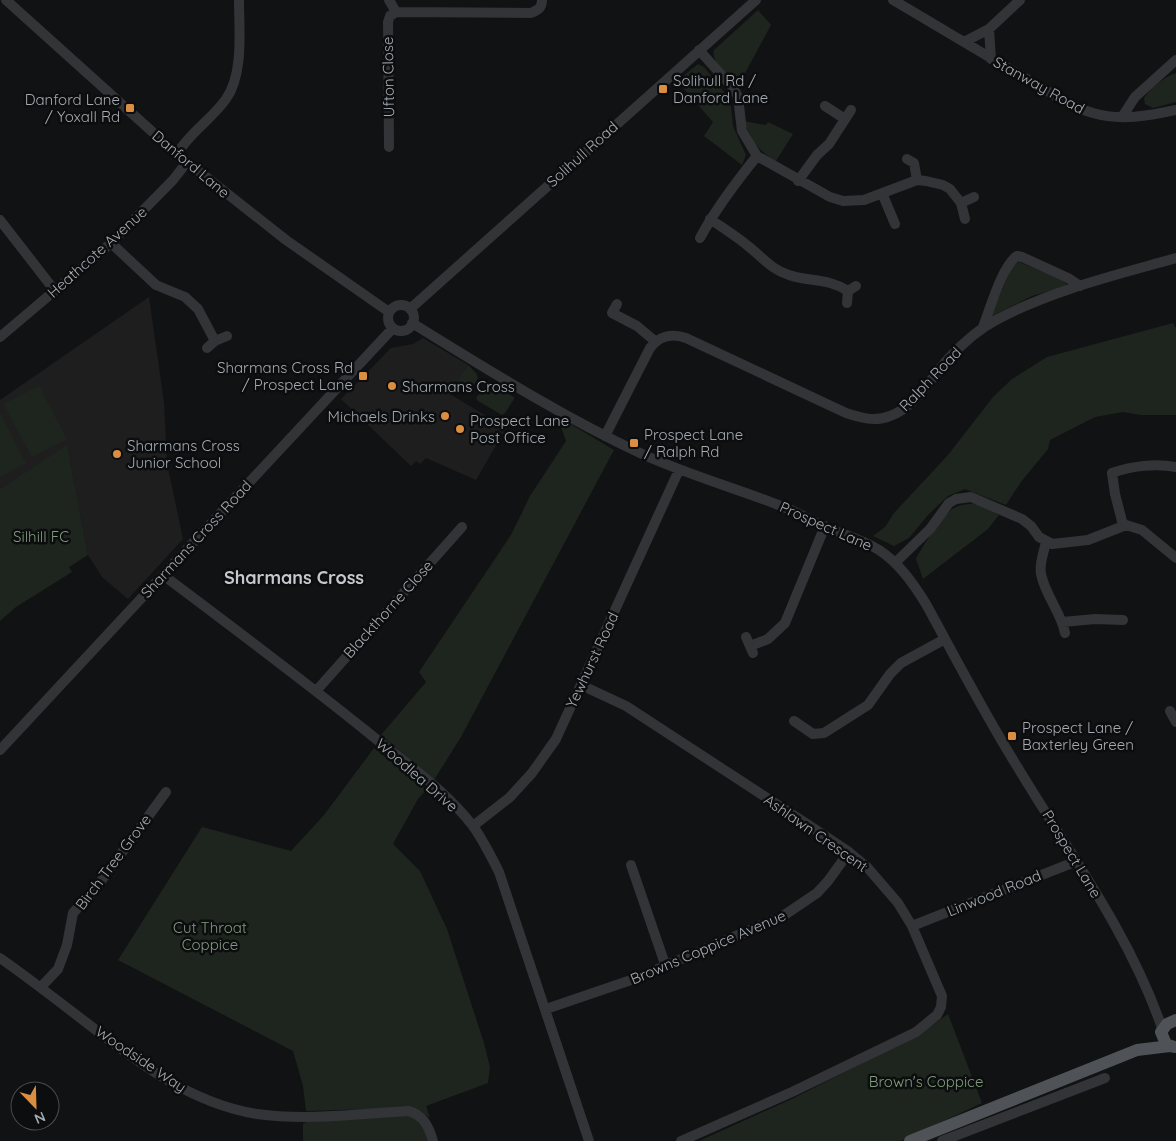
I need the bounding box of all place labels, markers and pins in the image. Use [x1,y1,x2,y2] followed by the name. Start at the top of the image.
[673,71,768,107] place label: Solihull Rd / Danford Lane
[657,83,669,95] marker: Solihull Rd / Danford Lane
[25,90,120,126] place label: Danford Lane / Yoxall Rd
[124,102,136,114] marker: Danford Lane / Yoxall Rd
[217,358,353,394] place label: Sharmans Cross Rd / Prospect Lane
[357,370,369,382] marker: Sharmans Cross Rd / Prospect Lane
[402,377,515,396] place label: Sharmans Cross
[386,380,398,392] marker: Sharmans Cross
[328,407,435,426] place label: Michaels Drinks
[439,410,451,422] marker: Michaels Drinks
[470,411,569,447] place label: Prospect Lane Post Office
[454,423,466,435] marker: Prospect Lane Post Office
[644,425,743,461] place label: Prospect Lane / Ralph Rd
[127,436,240,472] place label: Sharmans Cross Junior School
[628,437,640,449] marker: Prospect Lane / Ralph Rd
[111,448,123,460] marker: Sharmans Cross Junior School
[1022,718,1134,754] place label: Prospect Lane / Baxterley Green
[1006,730,1018,742] marker: Prospect Lane / Baxterley Green

